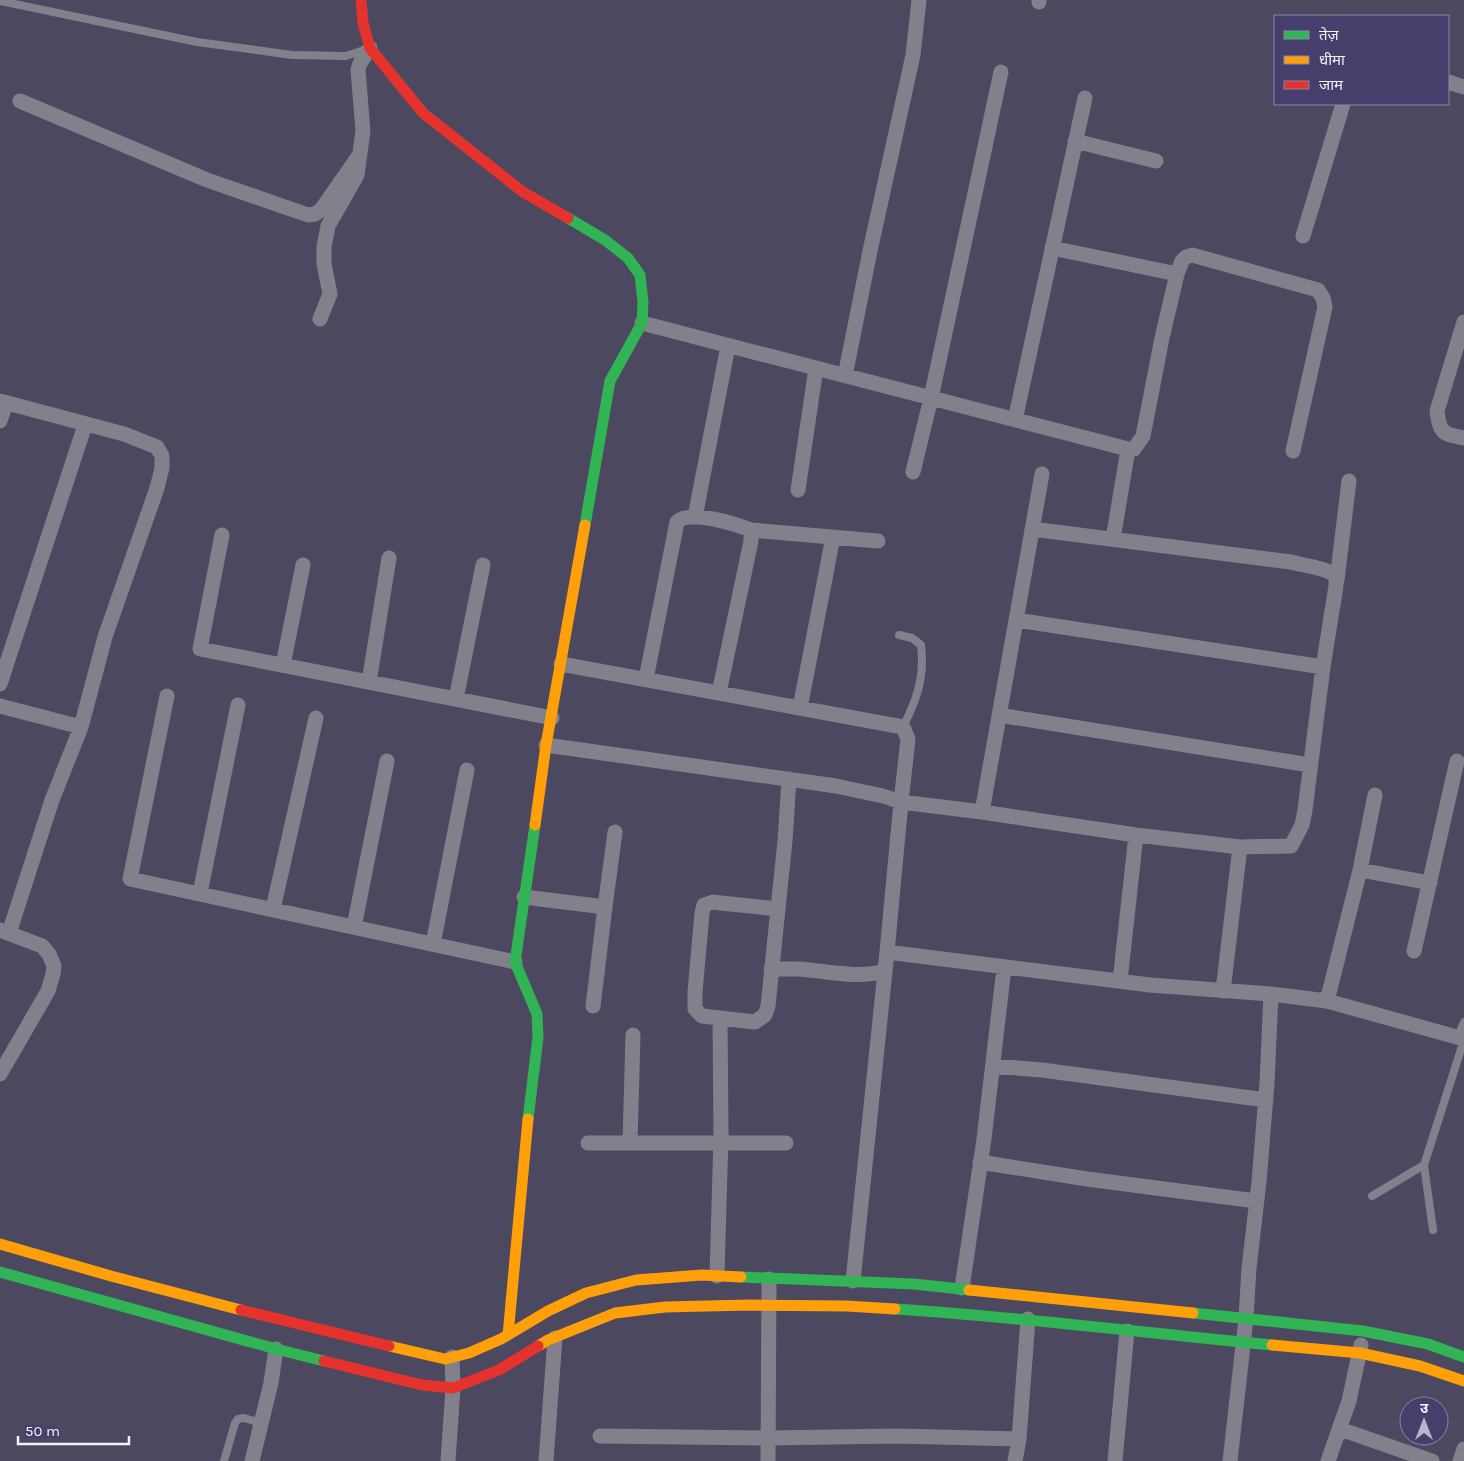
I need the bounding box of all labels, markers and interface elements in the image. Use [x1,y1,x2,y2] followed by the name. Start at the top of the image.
[1274,15,1449,105] legend
[1319,26,1340,44] text: तेज़
[1319,51,1346,69] text: धीमा
[1319,76,1344,94] text: जाम
[1399,1396,1449,1446] north arrow
[1420,1400,1429,1417] text: उ
[18,1414,129,1446] scale bar
[25,1422,60,1440] text: 50 m

